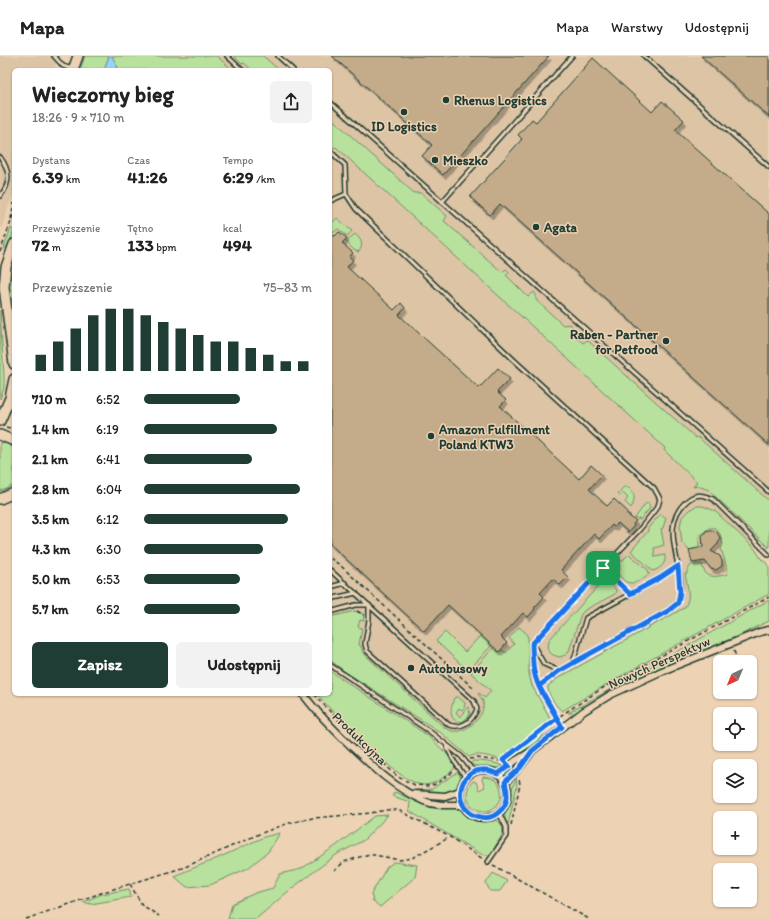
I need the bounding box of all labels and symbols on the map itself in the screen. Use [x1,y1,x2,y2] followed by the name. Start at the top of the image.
[454,93,547,109] place label: Rhenus Logistics
[441,95,451,105] marker: Rhenus Logistics
[399,107,409,117] marker: ID Logistics
[371,119,437,135] place label: ID Logistics
[443,153,488,168] place label: Mieszko
[430,155,440,165] marker: Mieszko
[543,220,578,236] place label: Agata
[531,222,541,232] marker: Agata
[570,327,659,357] place label: Raben - Partner for Petfood
[661,336,671,346] marker: Raben - Partner for Petfood
[438,422,550,452] place label: Amazon Fulfillment Poland KTW3
[426,431,436,441] marker: Amazon Fulfillment Poland KTW3
[586,551,620,585] pin
[606,633,713,692] street label: Nowych Perspektyw
[713,655,757,699] north arrow
[418,661,488,677] place label: Autobusowy
[406,663,416,673] marker: Autobusowy
[329,709,390,768] street label: Produkcyjna

